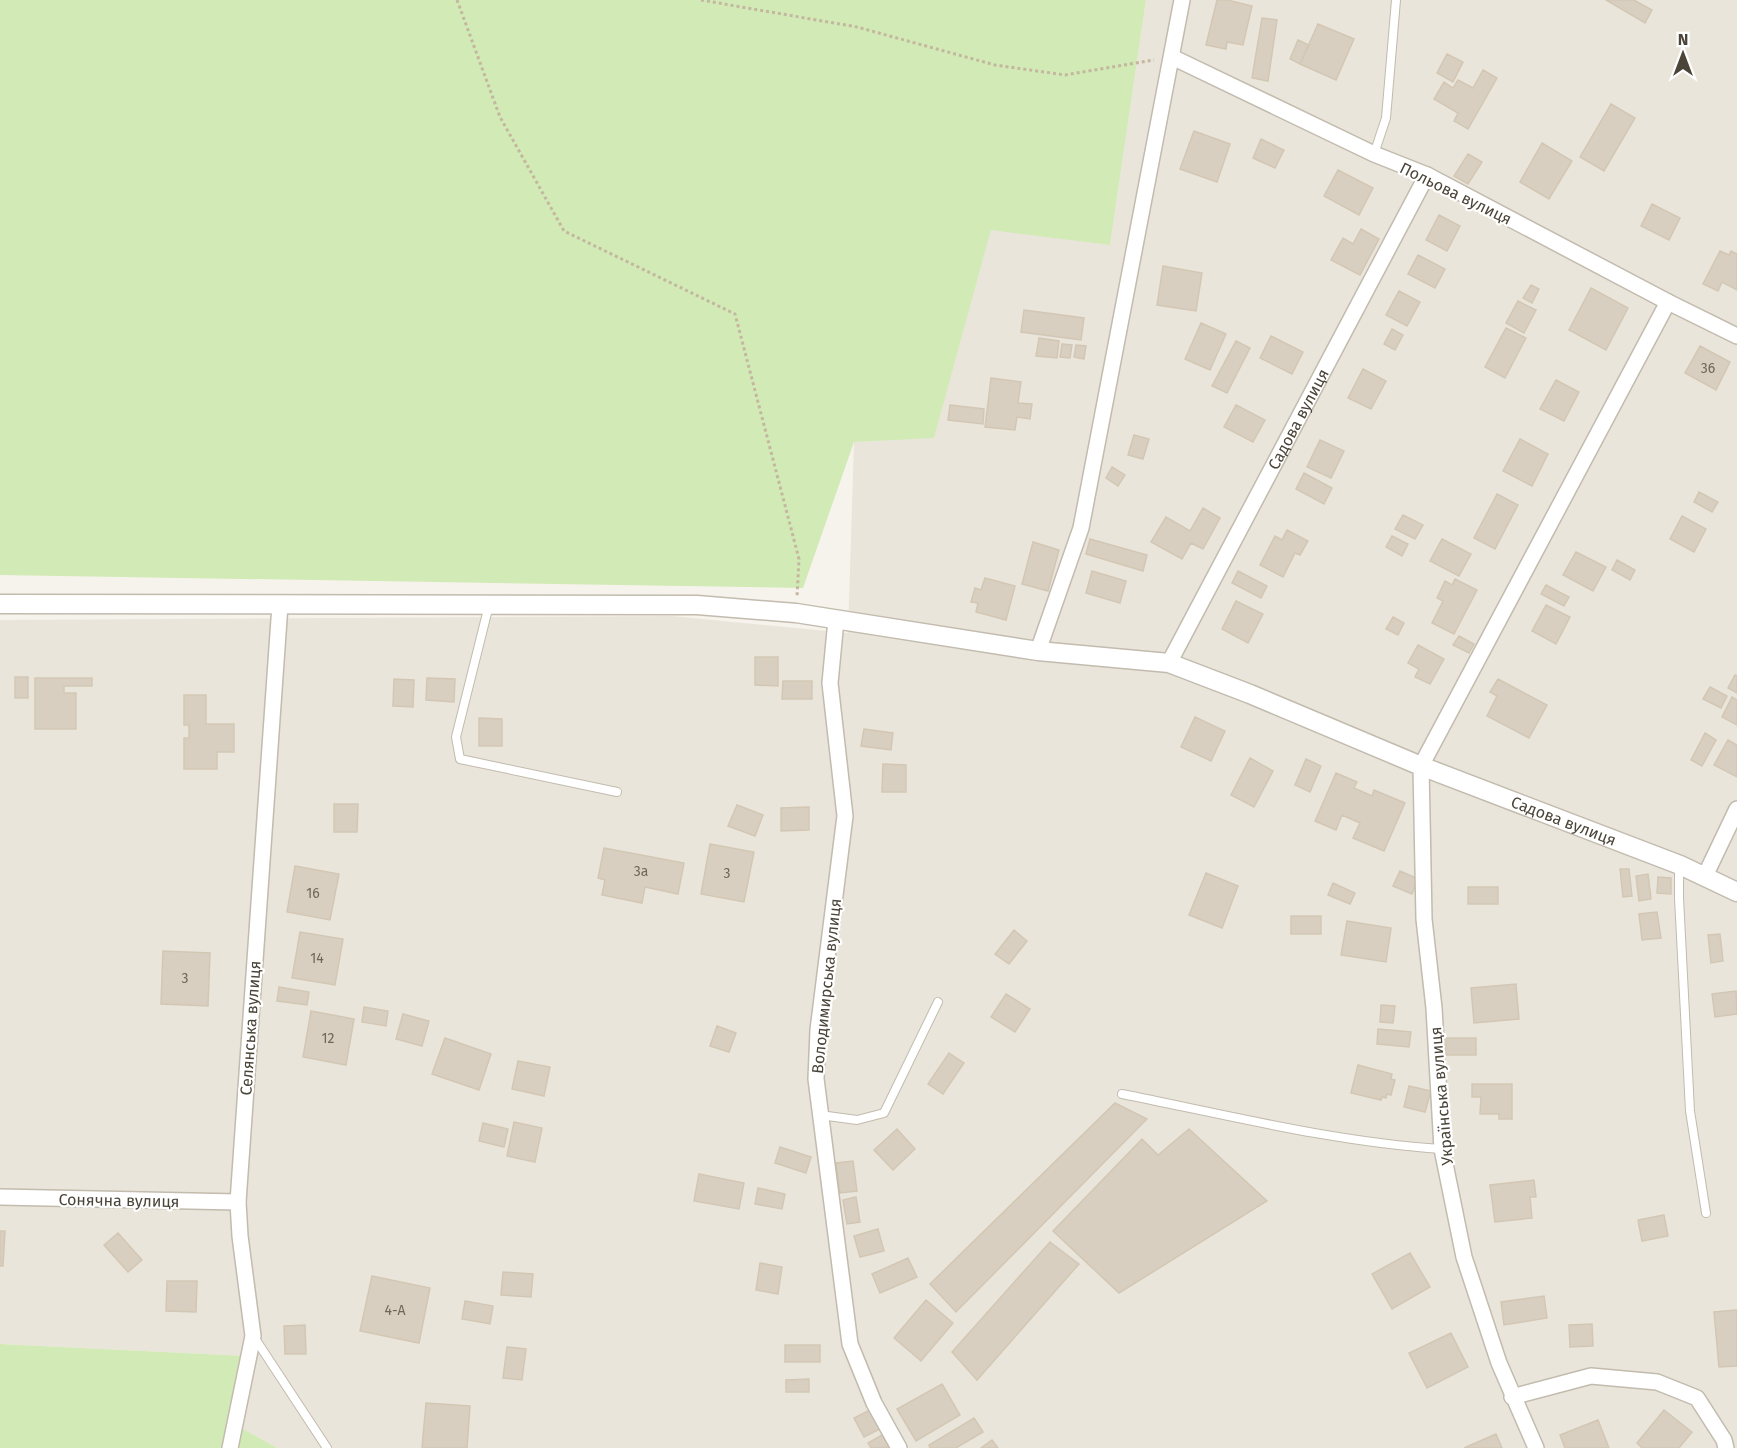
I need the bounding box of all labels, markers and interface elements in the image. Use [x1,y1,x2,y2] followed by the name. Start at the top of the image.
[1653,24,1713,84] north arrow
[1678,30,1688,49] text: N
[1397,158,1515,229] street label: Польова вулиця
[1701,360,1715,377] house number: 36
[1264,366,1333,473] street label: Садова вулиця
[1508,792,1619,850] street label: Садова вулиця
[634,863,648,880] house number: 3а
[724,865,731,882] house number: 3
[306,885,320,902] house number: 16
[808,897,845,1075] street label: Володимирська вулиця
[310,950,324,967] house number: 14
[236,960,265,1096] street label: Селянська вулиця
[182,970,189,987] house number: 3
[1426,1026,1457,1166] street label: Українська вулиця
[322,1030,335,1047] house number: 12
[58,1190,180,1211] street label: Сонячна вулиця
[385,1302,405,1319] house number: 4-А

